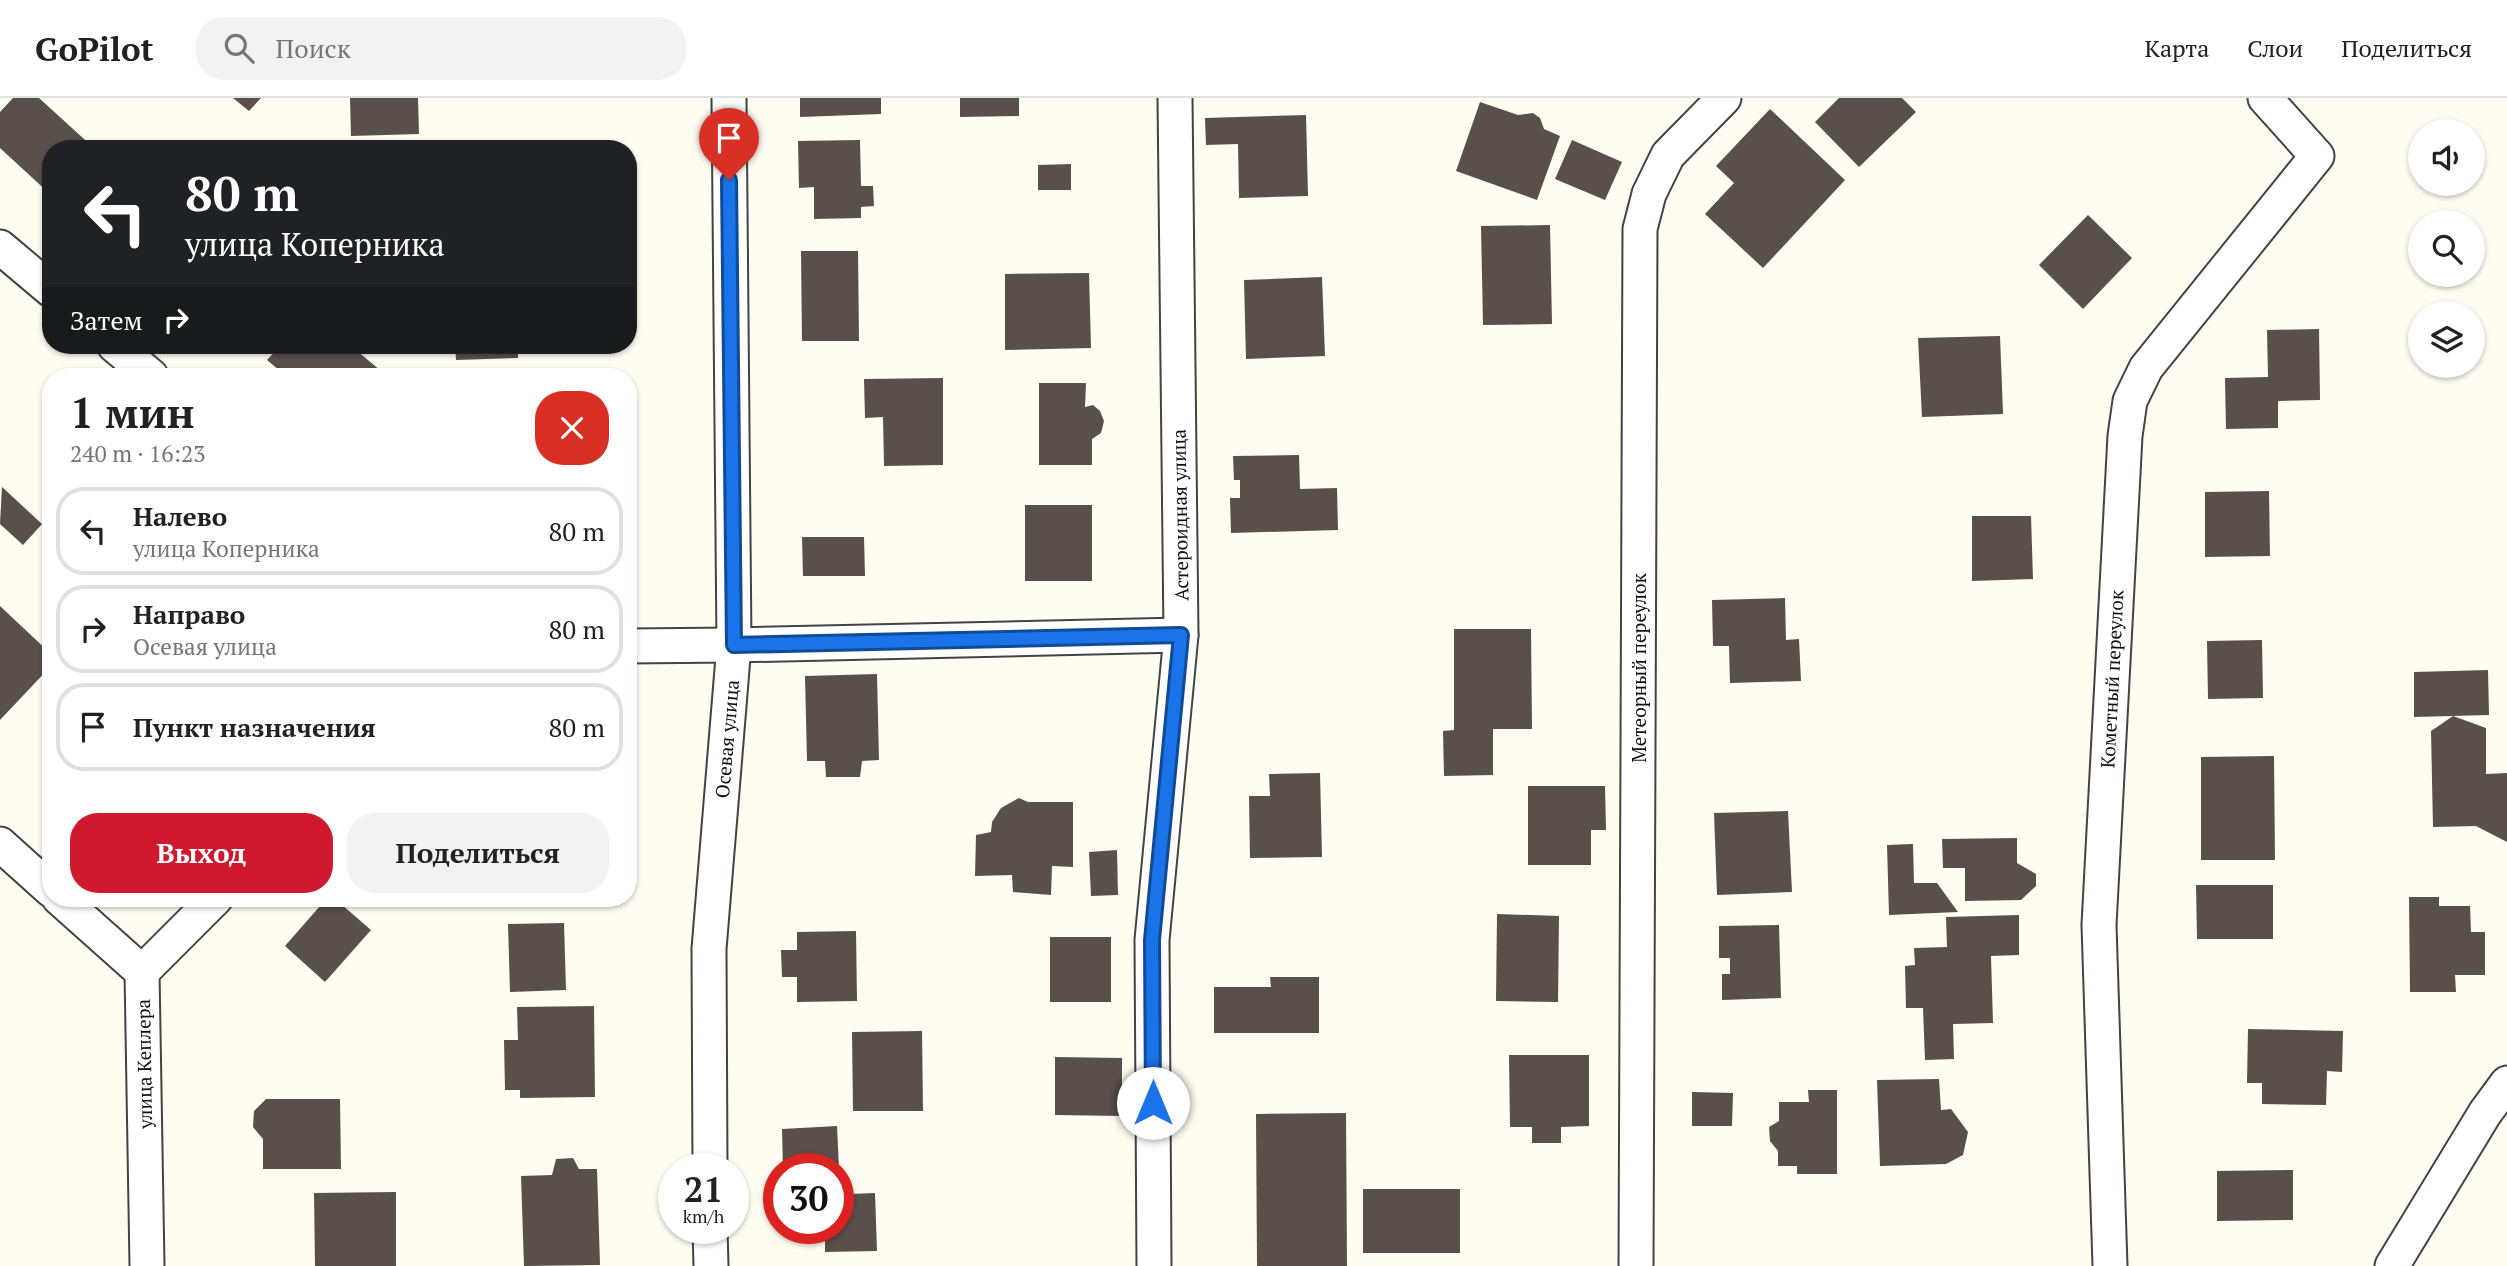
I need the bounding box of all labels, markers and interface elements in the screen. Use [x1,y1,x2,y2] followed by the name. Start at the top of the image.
[196,17,686,80] search box
[35,27,154,70] text: GoPilot
[220,29,258,67] icon: search
[276,31,351,65] text: Поиск
[2144,32,2209,64] text: Карта
[2247,32,2303,64] text: Слои
[2341,32,2472,64] text: Поделиться
[699,108,759,180] pin
[710,119,748,157] icon: arrive
[2408,119,2485,378] map controls
[2408,119,2485,196] button: sound
[185,160,299,225] text: 80 m
[70,168,161,259] icon: left
[2408,210,2485,287] button: search
[185,223,445,265] text: улица Коперника
[157,301,195,339] icon: right
[2408,301,2485,378] button: layers
[70,303,143,337] text: Затем
[70,384,195,440] text: 1 мин
[535,391,609,465] button: close
[1165,428,1193,601] street label: Астероидная улица
[70,438,205,469] text: 240 m · 16:23
[133,499,227,533] text: Налево
[74,512,112,550] icon: left
[549,514,605,548] text: 80 m
[133,533,320,564] text: улица Коперника
[1626,572,1651,763] street label: Метеорный переулок
[2094,588,2129,769] street label: Кометный переулок
[133,597,245,631] text: Направо
[74,610,112,648] icon: right
[549,612,605,646] text: 80 m
[133,631,277,662] text: Осевая улица
[709,678,744,799] street label: Осевая улица
[74,708,112,746] icon: arrive
[133,710,376,744] text: Пункт назначения
[549,710,605,744] text: 80 m
[70,813,333,893] button: Выход
[347,813,609,893] button: Поделиться
[130,998,157,1130] street label: улица Кеплера
[1116,1066,1190,1140] position arrow
[763,1153,854,1244] speed limit sign: 30
[684,1166,723,1212] text: 21
[683,1204,724,1228] text: km/h

